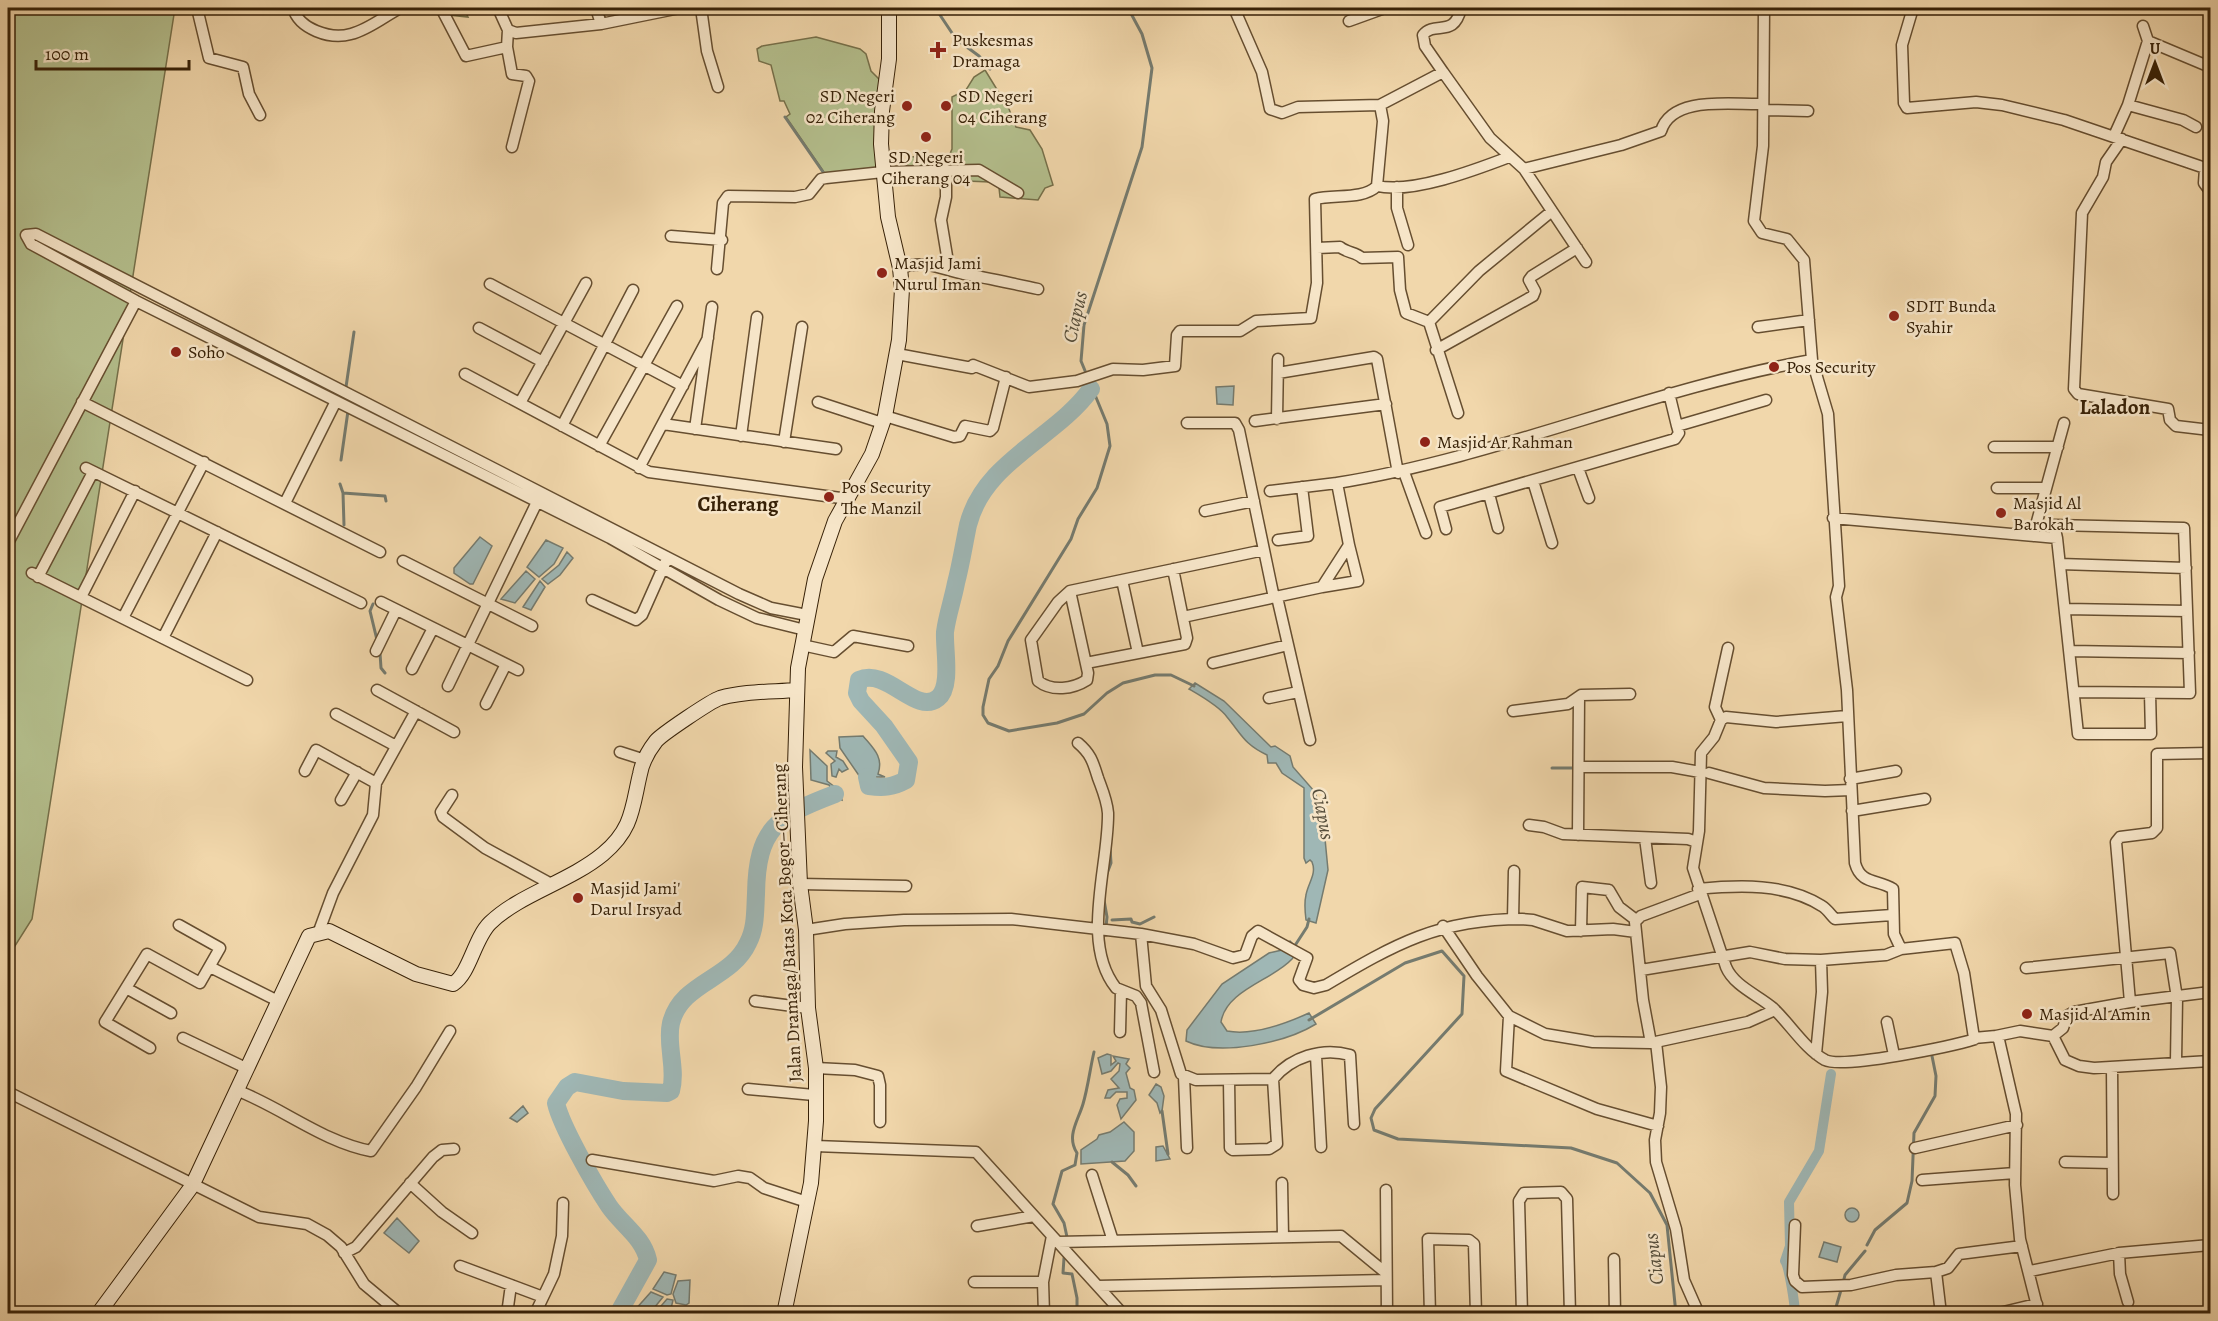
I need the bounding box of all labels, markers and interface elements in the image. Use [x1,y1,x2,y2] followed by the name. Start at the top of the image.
[952,28,1033,73] place label: Puskesmas Dramaga
[36,33,189,71] scale bar
[2125,33,2185,93] north arrow
[2150,38,2161,60] text: U
[929,41,947,59] marker: Puskesmas Dramaga
[45,42,89,66] text: 100 m
[806,84,895,129] place label: SD Negeri 02 Ciherang
[958,84,1047,129] place label: SD Negeri 04 Ciherang
[900,99,914,113] marker: SD Negeri 02 Ciherang
[939,99,953,113] marker: SD Negeri 04 Ciherang
[919,130,933,144] marker: SD Negeri Ciherang 04
[882,145,970,190] place label: SD Negeri Ciherang 04
[894,251,981,296] place label: Masjid Jami Nurul Iman
[875,266,889,280] marker: Masjid Jami Nurul Iman
[1056,288,1094,345] water label: Ciapus
[1906,294,1997,339] place label: SDIT Bunda Syahir
[1887,309,1901,323] marker: SDIT Bunda Syahir
[188,340,225,364] place label: Soho
[169,345,183,359] marker: Soho
[1786,355,1876,379] place label: Pos Security
[1767,360,1781,374] marker: Pos Security
[2080,393,2151,421] district label: Laladon
[1437,430,1573,454] place label: Masjid Ar Rahman
[1418,435,1432,449] marker: Masjid Ar Rahman
[841,475,931,520] place label: Pos Security The Manzil
[698,490,779,518] district label: Ciherang
[822,490,836,504] marker: Pos Security The Manzil
[2013,491,2082,536] place label: Masjid Al Barokah
[1994,506,2008,520] marker: Masjid Al Barokah
[767,763,807,1083] street label: Jalan Dramaga/Batas Kota Bogor–Ciherang
[1305,786,1341,842] water label: Ciapus
[590,876,682,921] place label: Masjid Jami' Darul Irsyad
[571,891,585,905] marker: Masjid Jami' Darul Irsyad
[2039,1002,2151,1026] place label: Masjid Al Amin
[2020,1007,2034,1021] marker: Masjid Al Amin
[1637,1231,1671,1286] water label: Ciapus

